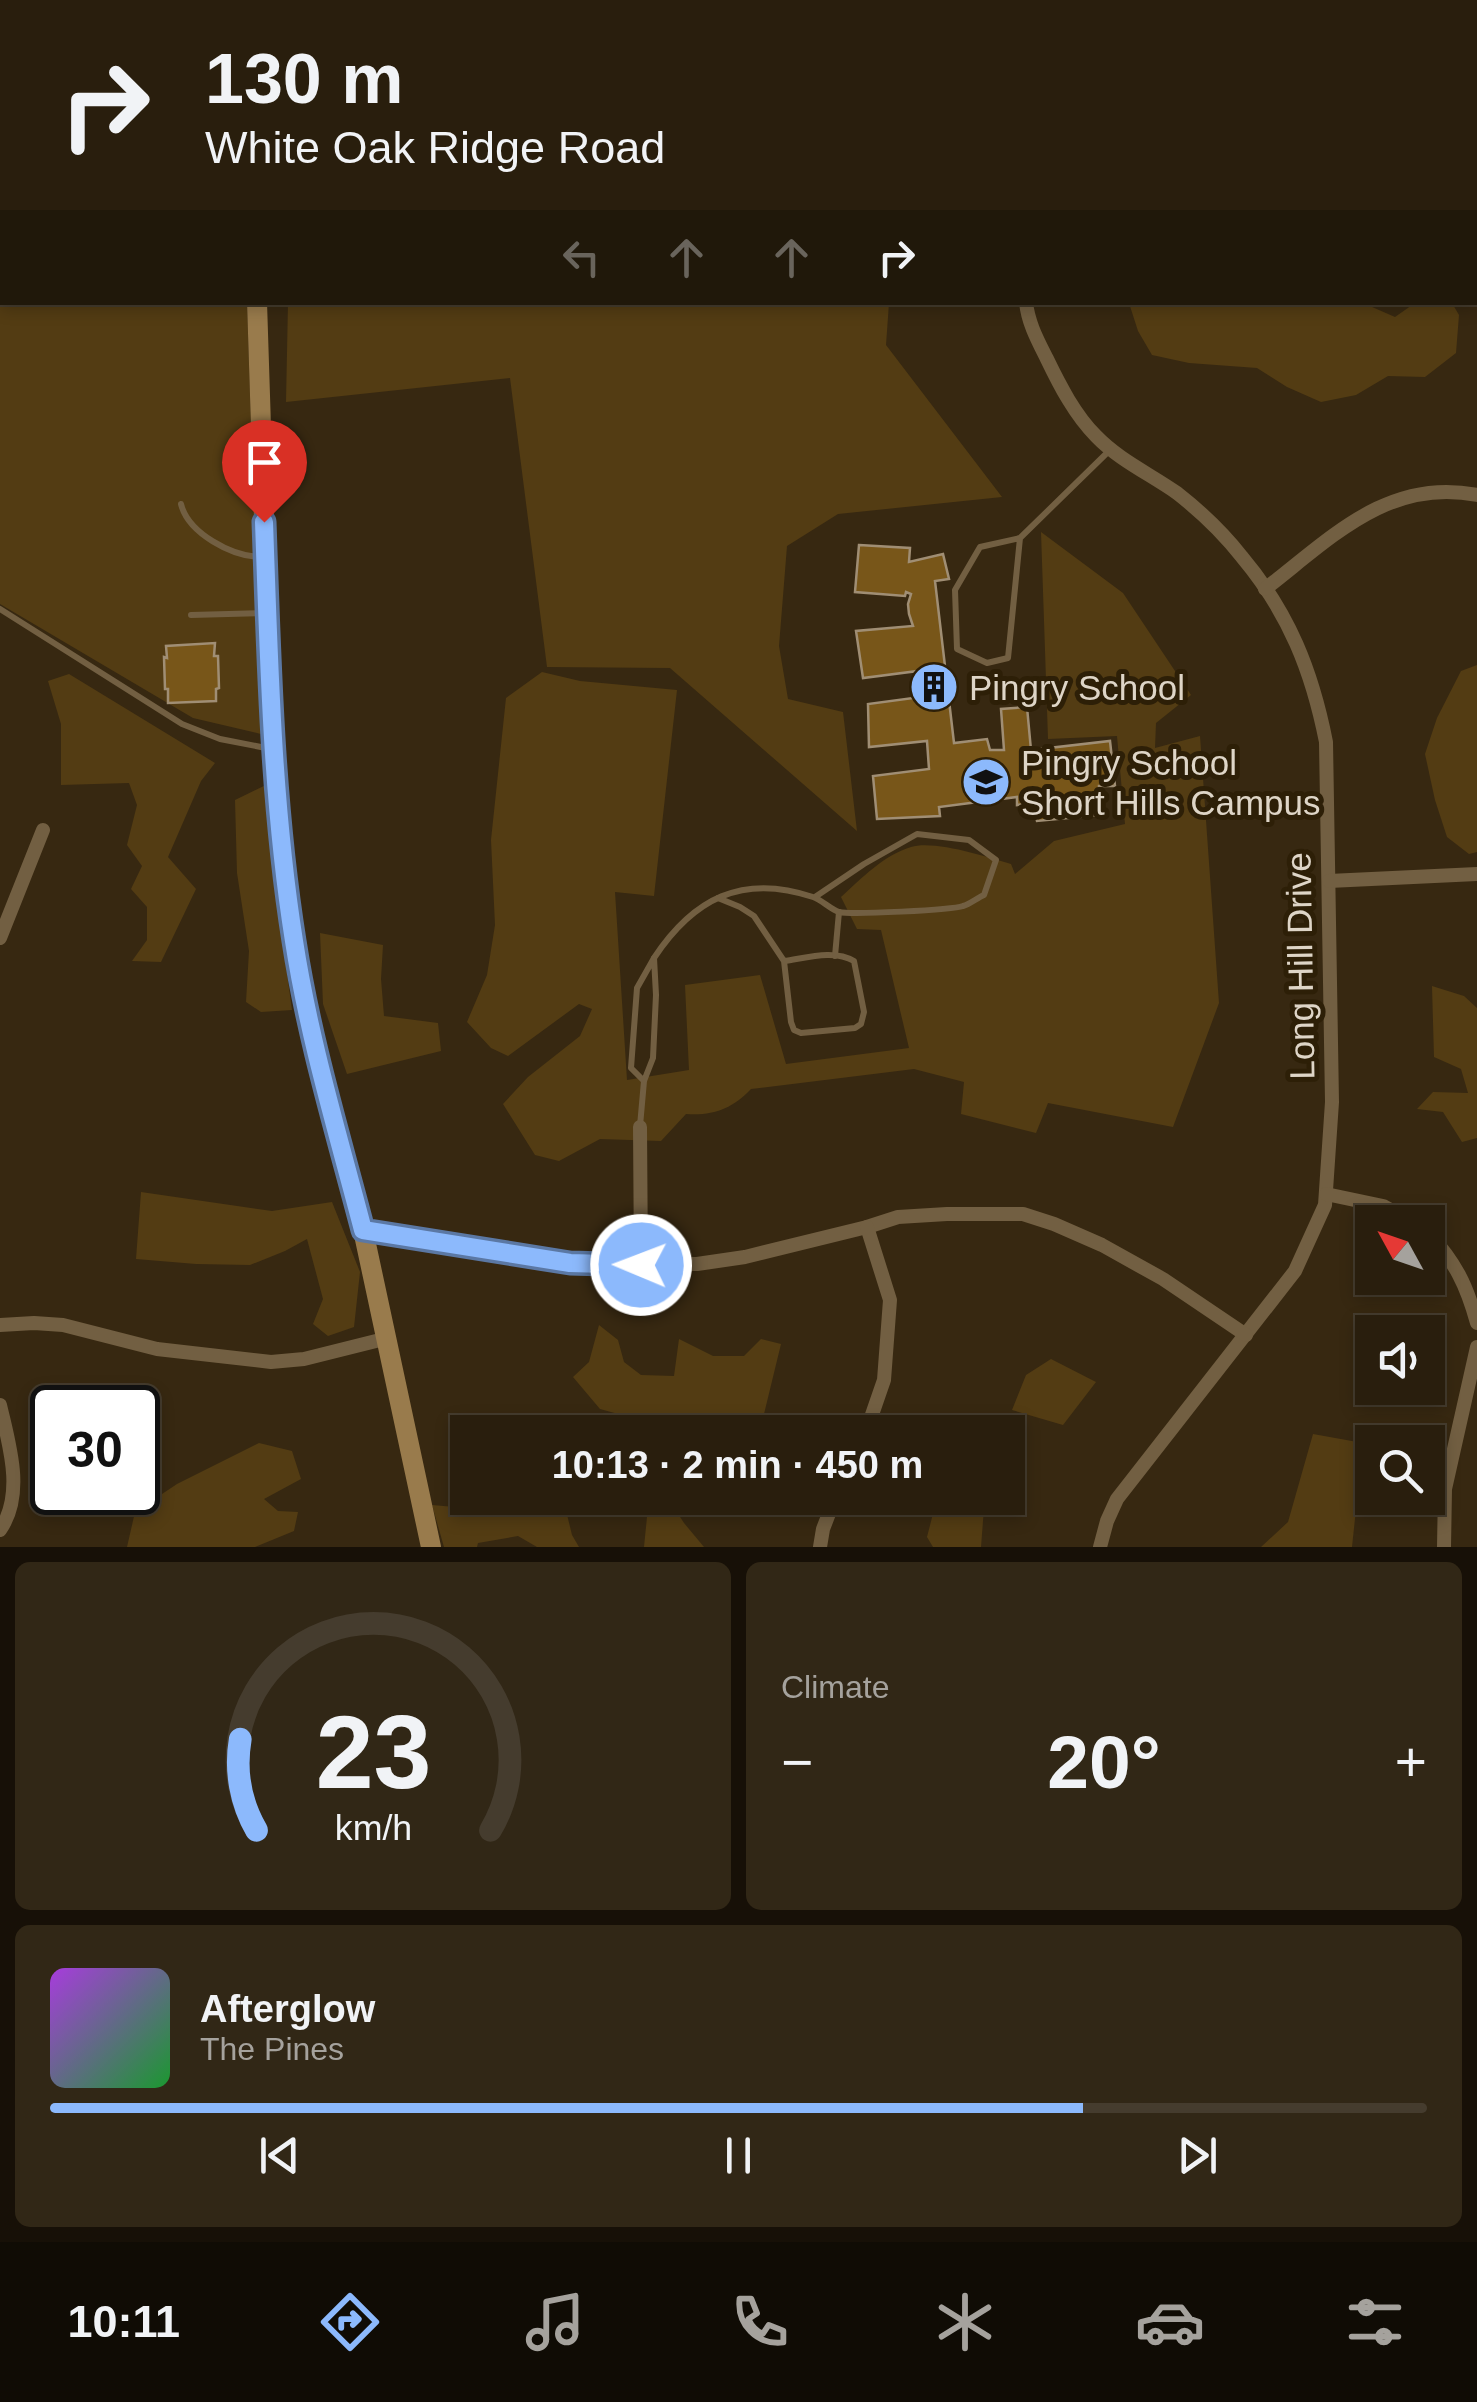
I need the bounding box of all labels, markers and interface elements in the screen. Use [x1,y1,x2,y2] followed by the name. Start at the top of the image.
[40,40,170,170] icon: right
[205,40,403,118] text: 130 m
[205,122,665,173] text: White Oak Ridge Road
[554,230,609,285] icon: left
[659,230,714,285] icon: ahead
[764,230,819,285] icon: ahead
[869,230,924,285] icon: right
[222,420,307,523] pin
[237,435,292,490] icon: arrive
[908,661,960,713] building icon: Pingry School
[969,668,1185,707] place label: Pingry School
[1021,743,1321,822] place label: Pingry School Short Hills Campus
[960,756,1012,808] school or university icon: Pingry School Short Hills Campus
[1279,852,1321,1080] street label: Long Hill Drive
[1355,1205,1445,1295] north arrow
[1355,1205,1445,1515] map controls
[589,1213,693,1317] position arrow
[1355,1315,1445,1405] button: sound
[30,1385,160,1515] speed limit sign: 30
[1355,1425,1445,1515] button: search
[552,1444,923,1486] text: 10:13 · 2 min · 450 m
[781,1669,889,1705] text: Climate
[315,1694,431,1810] text: 23
[1047,1720,1161,1804] text: 20°
[781,1731,813,1793] text: −
[1395,1731,1427,1793] text: +
[334,1808,412,1848] text: km/h
[200,1988,375,2030] text: Afterglow
[200,2031,344,2067] text: The Pines
[252,2128,307,2183] icon: previous
[711,2128,766,2183] icon: pause
[1170,2128,1225,2183] icon: next
[315,2287,385,2357] icon: directions
[520,2287,590,2357] icon: music
[725,2287,795,2357] icon: phone
[930,2287,1000,2357] icon: climate
[1135,2287,1205,2357] icon: car
[1340,2287,1410,2357] icon: filters
[67,2296,180,2347] text: 10:11

